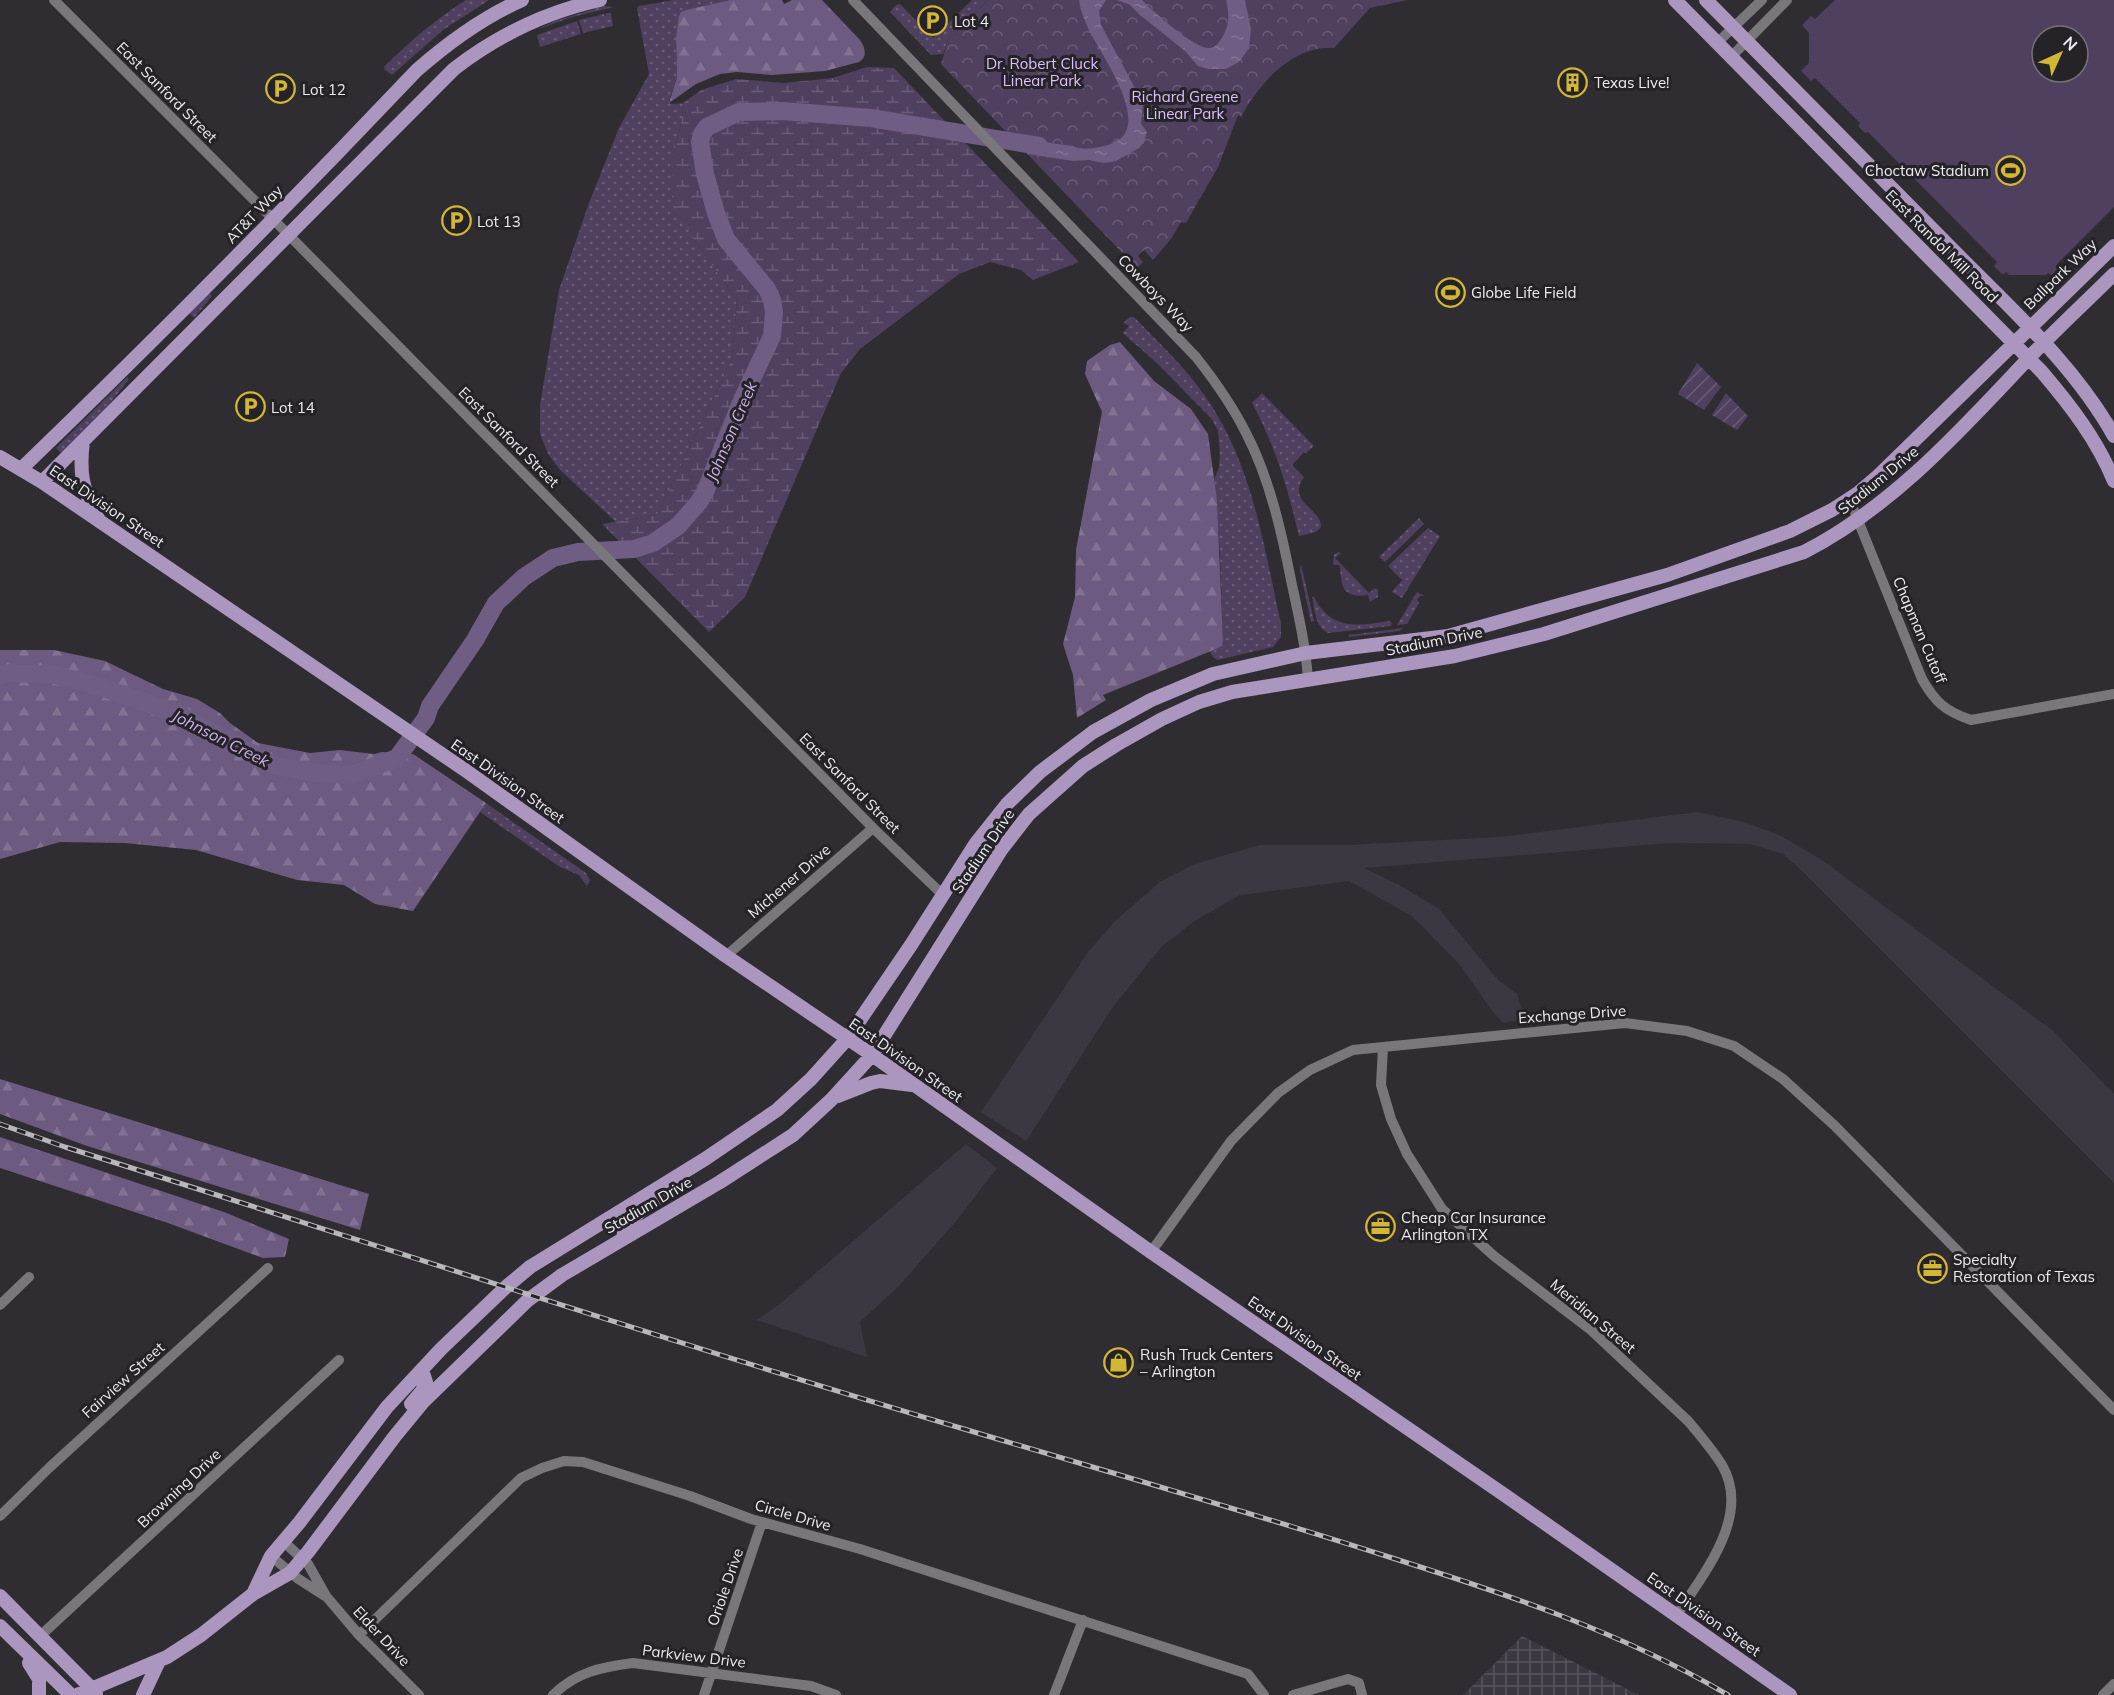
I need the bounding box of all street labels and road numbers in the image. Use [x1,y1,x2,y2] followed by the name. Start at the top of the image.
[113,38,221,146] street label: East Sanford Street
[222,181,287,247] street label: AT&T Way
[1882,186,2002,306] street label: East Randol Mill Road
[2020,234,2100,314] street label: Ballpark Way
[1114,250,1198,336] street label: Cowboys Way
[455,383,563,491] street label: East Sanford Street
[1834,442,1922,518] street label: Stadium Drive
[46,461,168,551] street label: East Division Street
[1889,574,1951,687] street label: Chapman Cutoff
[1384,622,1484,660] street label: Stadium Drive
[796,729,904,837] street label: East Sanford Street
[448,735,568,827] street label: East Division Street
[948,805,1018,897] street label: Stadium Drive
[744,840,834,922] street label: Michener Drive
[1517,1001,1627,1027] street label: Exchange Drive
[846,1014,966,1106] street label: East Division Street
[601,1172,695,1238] street label: Stadium Drive
[1546,1275,1640,1357] street label: Meridian Street
[1245,1292,1365,1384] street label: East Division Street
[78,1338,168,1422] street label: Fairview Street
[133,1444,225,1532] street label: Browning Drive
[753,1495,833,1535] street label: Circle Drive
[703,1546,747,1628] street label: Oriole Drive
[1644,1568,1764,1660] street label: East Division Street
[349,1602,415,1670] street label: Elder Drive
[641,1640,747,1672] street label: Parkview Drive

